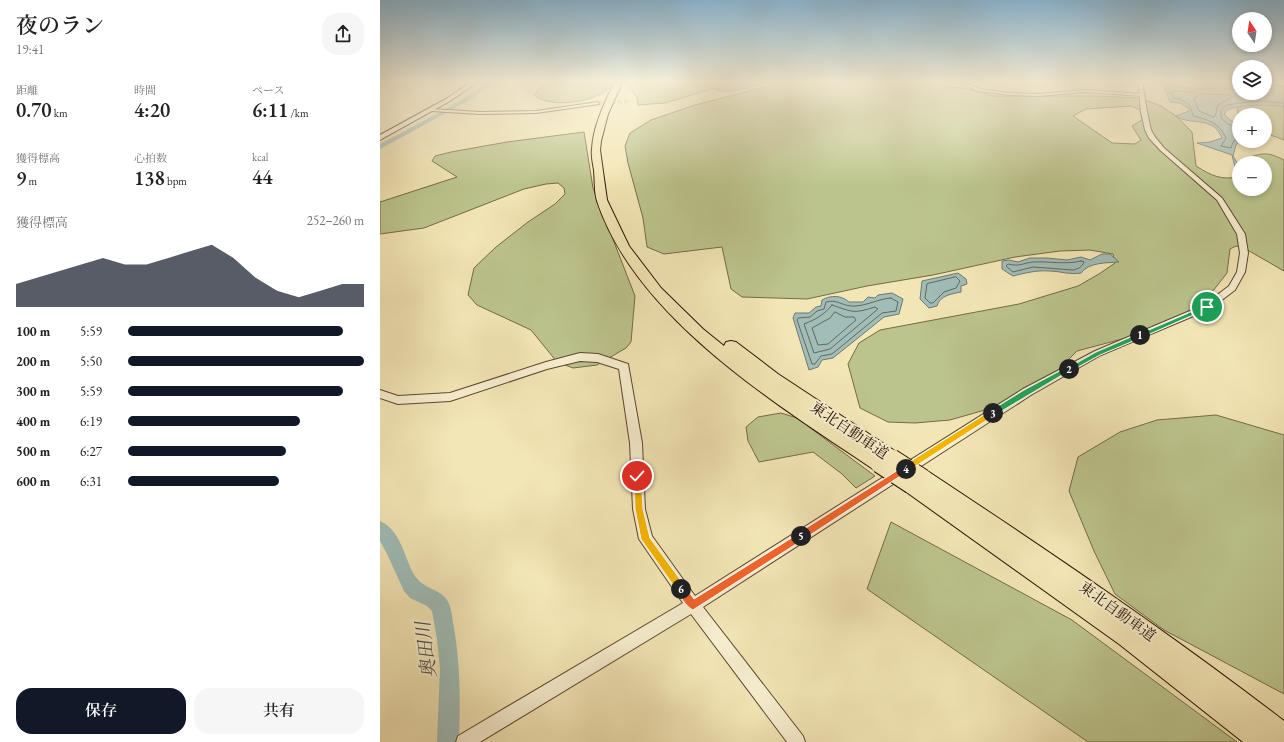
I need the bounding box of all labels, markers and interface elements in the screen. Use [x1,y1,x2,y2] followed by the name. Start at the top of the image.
[16,11,104,40] text: 夜のラン
[1232,12,1272,52] north arrow
[1232,12,1272,196] map controls
[322,13,364,55] button: share
[16,41,44,58] text: 19:41
[1232,60,1272,100] button: layers
[16,83,38,97] text: 距離
[134,83,156,97] text: 時間
[252,83,284,97] text: ペース
[16,97,52,123] text: 0.70
[134,97,170,123] text: 4:20
[252,97,288,123] text: 6:11
[52,106,68,120] text: km
[288,106,309,120] text: /km
[1232,108,1272,148] button: +
[252,150,269,164] text: kcal
[16,151,60,165] text: 獲得標高
[134,151,167,165] text: 心拍数
[1232,156,1272,196] button: −
[252,164,273,190] text: 44
[16,165,26,191] text: 9
[134,165,165,191] text: 138
[26,174,37,188] text: m
[165,174,187,188] text: bpm
[307,212,364,229] text: 252–260 m
[16,214,68,231] text: 獲得標高
[1190,290,1224,324] pin
[1196,296,1218,318] icon: arrive
[16,323,50,340] text: 100 m
[80,323,102,340] text: 5:59
[1130,325,1150,345] pin: 1
[1137,328,1143,342] text: 1
[16,353,50,370] text: 200 m
[80,353,102,370] text: 5:50
[1059,359,1079,379] pin: 2
[1066,362,1072,376] text: 2
[16,383,50,400] text: 300 m
[80,383,102,400] text: 5:59
[807,397,893,463] street label: 東北自動車道
[983,403,1003,423] pin: 3
[990,406,996,420] text: 3
[16,413,50,430] text: 400 m
[80,413,102,430] text: 6:19
[16,443,50,460] text: 500 m
[80,443,102,460] text: 6:27
[620,459,654,493] pin
[896,459,916,479] pin: 4
[903,462,909,476] text: 4
[626,465,648,487] icon: check
[16,473,50,490] text: 600 m
[80,473,102,490] text: 6:31
[791,526,811,546] pin: 5
[798,529,804,543] text: 5
[1076,577,1160,645] street label: 東北自動車道
[671,579,691,599] pin: 6
[678,582,684,596] text: 6
[410,618,442,680] water label: 奥田川
[16,688,186,734] button: 保存
[194,688,364,734] button: 共有

